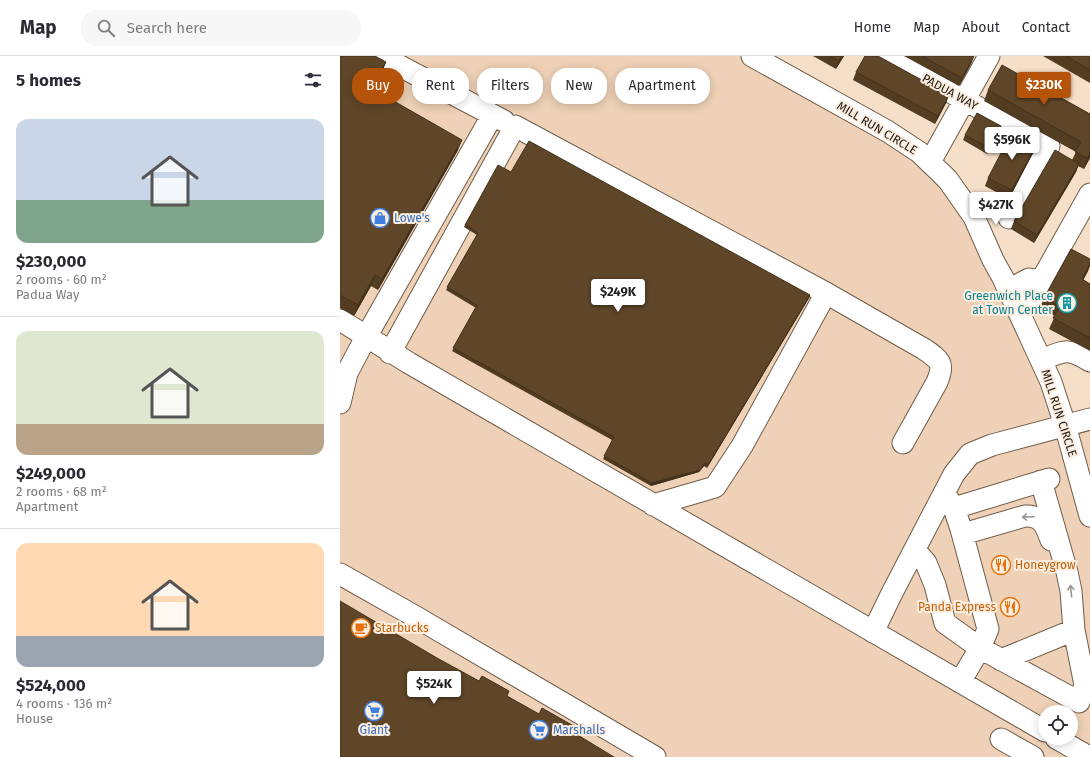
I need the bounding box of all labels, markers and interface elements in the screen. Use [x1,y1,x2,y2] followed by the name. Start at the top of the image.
[81,10,361,46] search box
[20,16,57,39] text: Map
[95,17,117,39] icon: search
[127,19,207,37] text: Search here
[854,19,891,36] text: Home
[913,19,940,36] text: Map
[962,19,1000,36] text: About
[1022,19,1070,36] text: Contact
[352,68,404,104] chip: Buy
[412,68,469,104] chip: Rent
[477,68,543,104] chip: Filters
[551,68,607,104] chip: New
[615,68,710,104] chip: Apartment
[302,69,324,91] icon: filters
[16,70,81,91] text: 5 homes
[920,71,981,113] street label: PADUA WAY
[1016,72,1072,106] pin: $230K
[1026,77,1062,92] text: $230K
[834,99,920,157] street label: MILL RUN CIRCLE
[984,127,1040,161] pin: $596K
[994,132,1030,147] text: $596K
[134,145,206,217] icon: home
[968,192,1024,226] pin: $427K
[978,197,1014,212] text: $427K
[369,207,391,229] shop icon: Lowe's
[394,211,430,225] place label: Lowe's
[16,251,86,272] text: $230,000
[16,272,107,287] text: 2 rooms · 60 m²
[590,279,646,313] pin: $249K
[600,284,636,299] text: $249K
[16,287,79,302] text: Padua Way
[964,289,1053,317] place label: Greenwich Place at Town Center
[1056,292,1078,314] building icon: Greenwich Place at Town Center
[134,357,206,429] icon: home
[1038,368,1080,458] street label: MILL RUN CIRCLE
[16,463,86,484] text: $249,000
[16,484,107,499] text: 2 rooms · 68 m²
[16,499,78,514] text: Apartment
[1022,513,1035,521] one-way arrow
[990,554,1012,576] restaurant icon: Honeygrow
[1015,558,1076,572] place label: Honeygrow
[134,569,206,641] icon: home
[1067,585,1074,598] one-way arrow
[999,596,1021,618] restaurant icon: Panda Express
[918,600,996,614] place label: Panda Express
[350,617,372,639] cafe icon: Starbucks
[375,621,429,635] place label: Starbucks
[406,671,462,705] pin: $524K
[16,675,86,696] text: $524,000
[416,676,452,691] text: $524K
[16,696,112,711] text: 4 rooms · 136 m²
[363,700,385,722] supermarket icon: Giant
[1038,705,1078,745] map controls
[1038,705,1078,745] button: locate
[16,711,53,726] text: House
[528,719,550,741] supermarket icon: Marshalls
[360,723,389,737] place label: Giant
[553,723,605,737] place label: Marshalls

